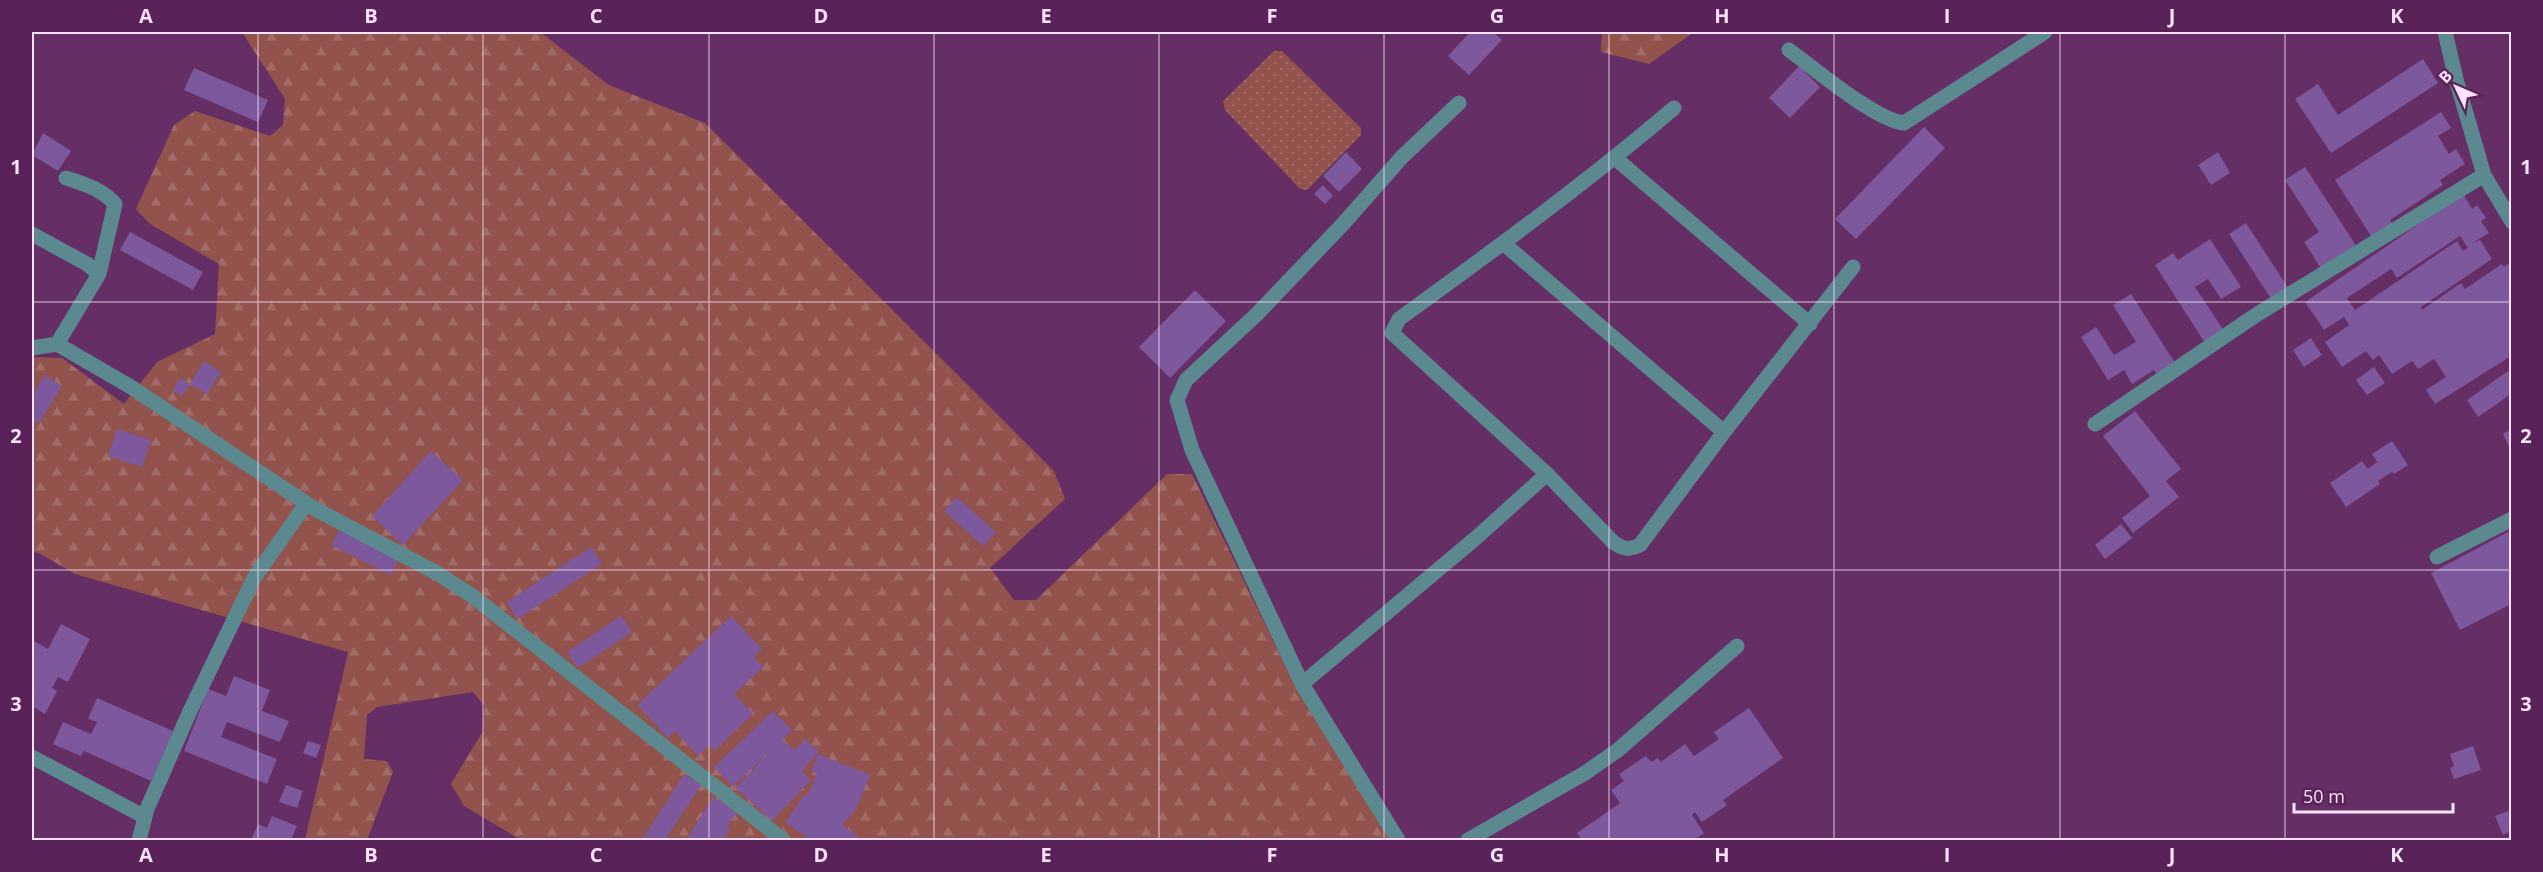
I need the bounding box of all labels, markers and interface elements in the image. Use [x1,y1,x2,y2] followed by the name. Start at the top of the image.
[139,2,153,29] text: A
[364,2,378,29] text: B
[590,2,603,29] text: C
[814,2,828,29] text: D
[1040,2,1052,29] text: E
[1267,2,1277,29] text: F
[1490,2,1504,29] text: G
[1714,2,1730,29] text: H
[1944,2,1950,29] text: I
[2167,2,2175,29] text: J
[2390,2,2404,29] text: K
[2426,57,2486,117] north arrow
[2434,65,2457,88] text: B
[10,153,22,180] text: 1
[2520,153,2532,180] text: 1
[10,422,22,449] text: 2
[2520,422,2532,449] text: 2
[10,690,22,717] text: 3
[2520,690,2532,717] text: 3
[2294,776,2453,814] scale bar
[2303,784,2345,808] text: 50 m
[139,841,153,868] text: A
[364,841,378,868] text: B
[590,841,603,868] text: C
[814,841,828,868] text: D
[1040,841,1052,868] text: E
[1267,841,1277,868] text: F
[1490,841,1504,868] text: G
[1714,841,1730,868] text: H
[1944,841,1950,868] text: I
[2167,841,2175,868] text: J
[2390,841,2404,868] text: K

